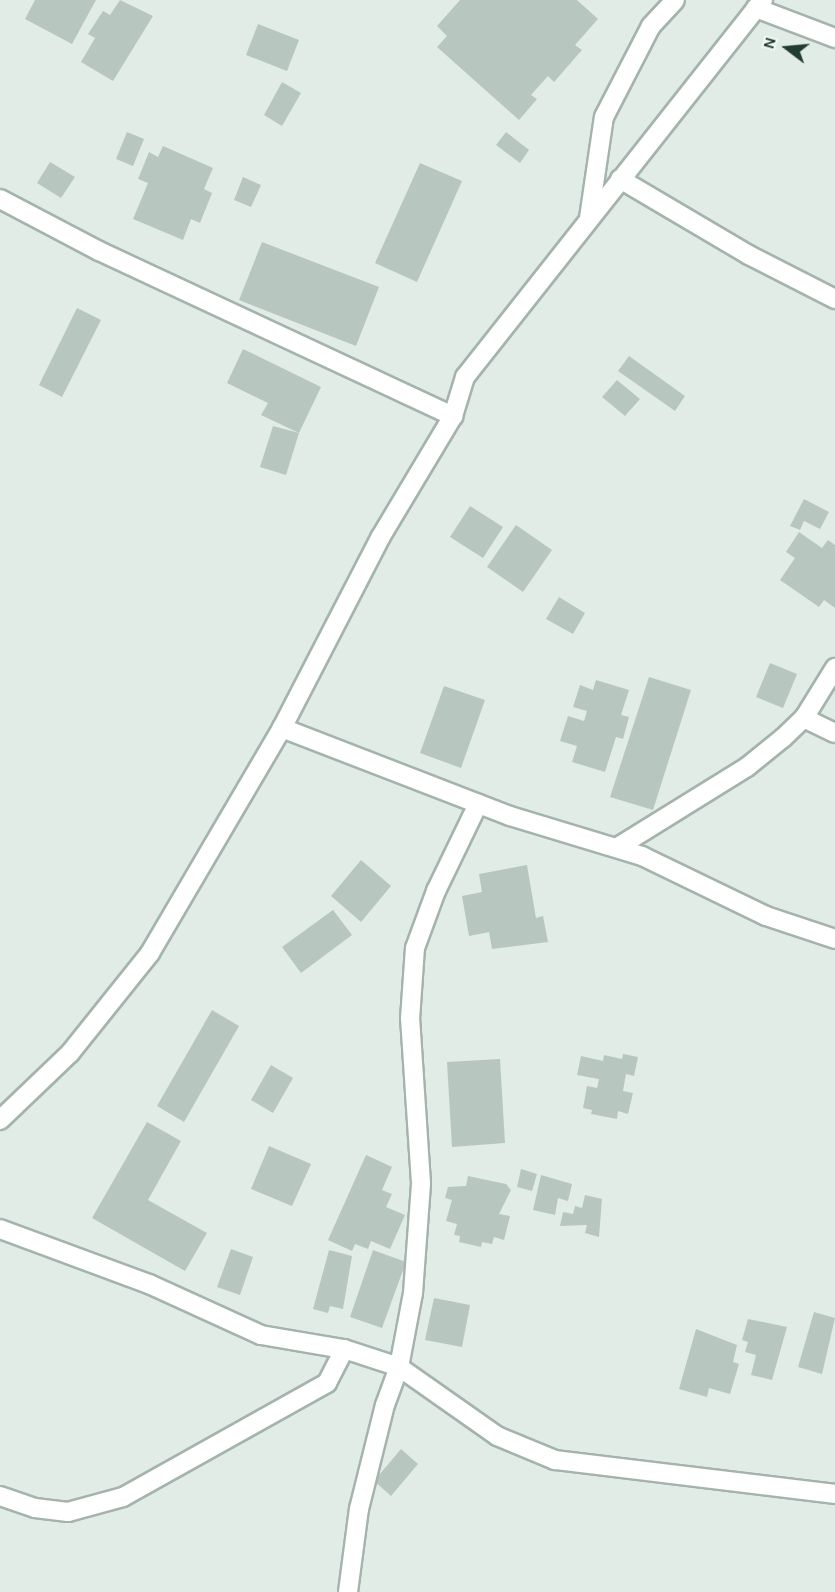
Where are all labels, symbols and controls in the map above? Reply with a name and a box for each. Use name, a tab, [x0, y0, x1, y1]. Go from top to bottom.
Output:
north arrow	[757, 18, 817, 78]
text: N	[758, 35, 780, 51]

